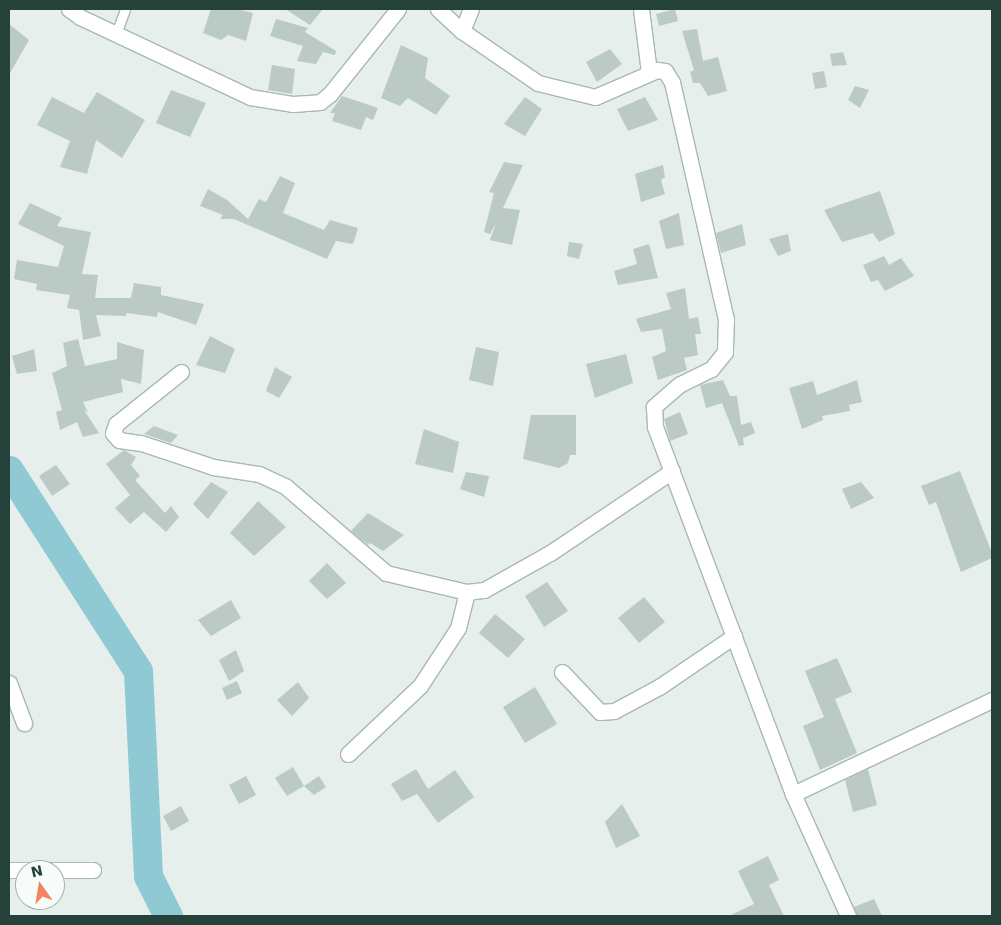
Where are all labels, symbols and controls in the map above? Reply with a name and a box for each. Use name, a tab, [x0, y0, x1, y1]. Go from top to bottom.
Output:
north arrow	[15, 860, 65, 910]
text: N	[29, 862, 44, 880]

